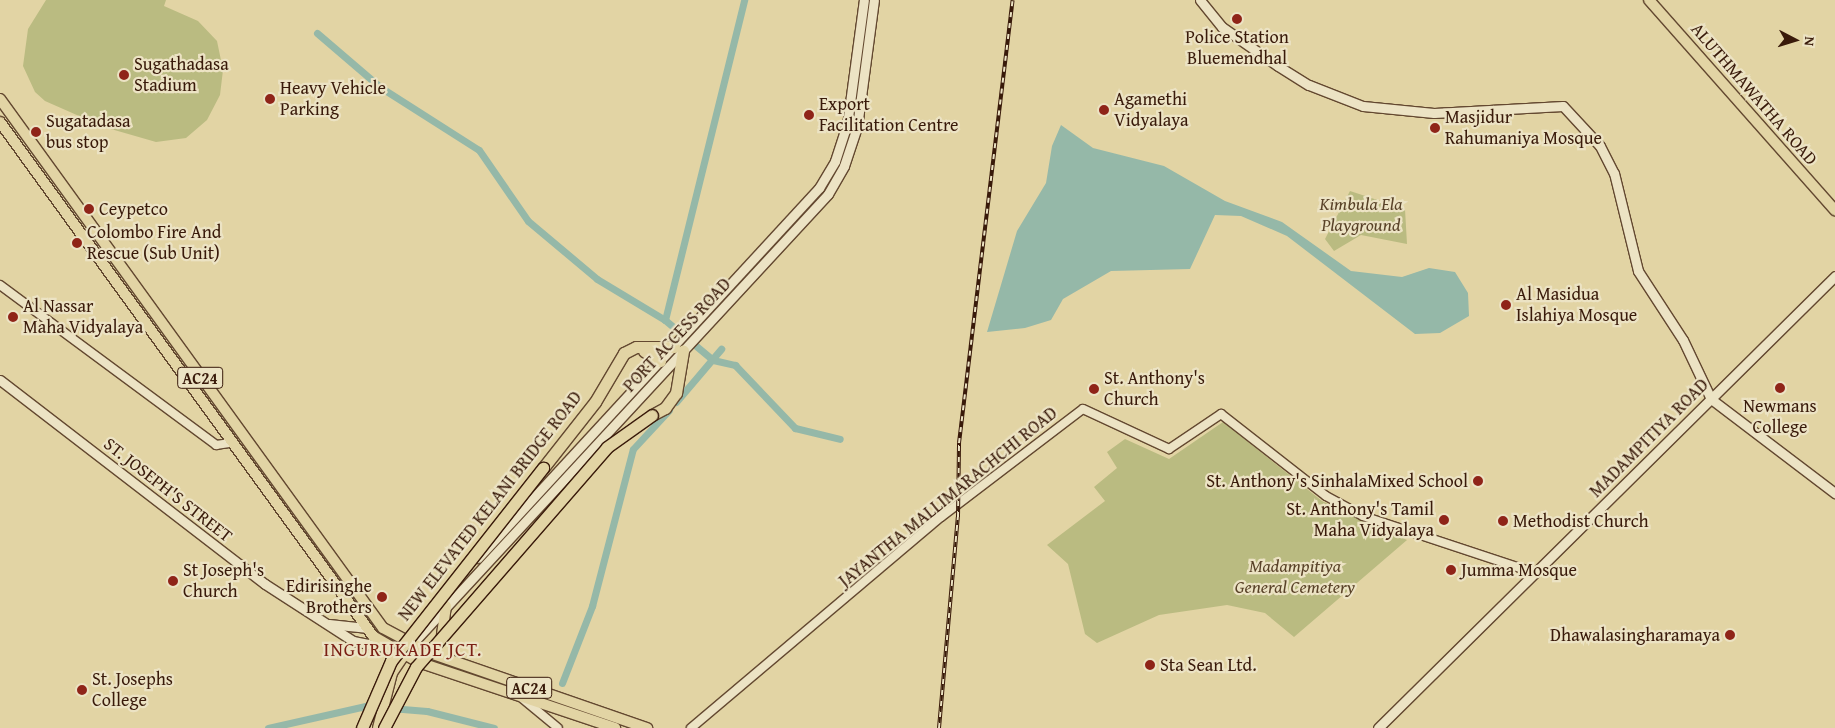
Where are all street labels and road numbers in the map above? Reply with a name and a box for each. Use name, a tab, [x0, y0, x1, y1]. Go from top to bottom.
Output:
street label: ALUTHMAWATHA ROAD	[1686, 18, 1822, 170]
street label: PORT ACCESS ROAD	[619, 273, 735, 397]
road number: AC24	[176, 364, 224, 392]
street label: MADAMPITIYA ROAD	[1585, 374, 1713, 502]
street label: NEW ELEVATED KELANI BRIDGE ROAD	[394, 387, 586, 625]
street label: JAYANTHA MALLIMARACHCHI ROAD	[834, 402, 1062, 592]
street label: ST. JOSEPH'S STREET	[99, 433, 237, 547]
road number: AC24	[505, 674, 553, 701]

